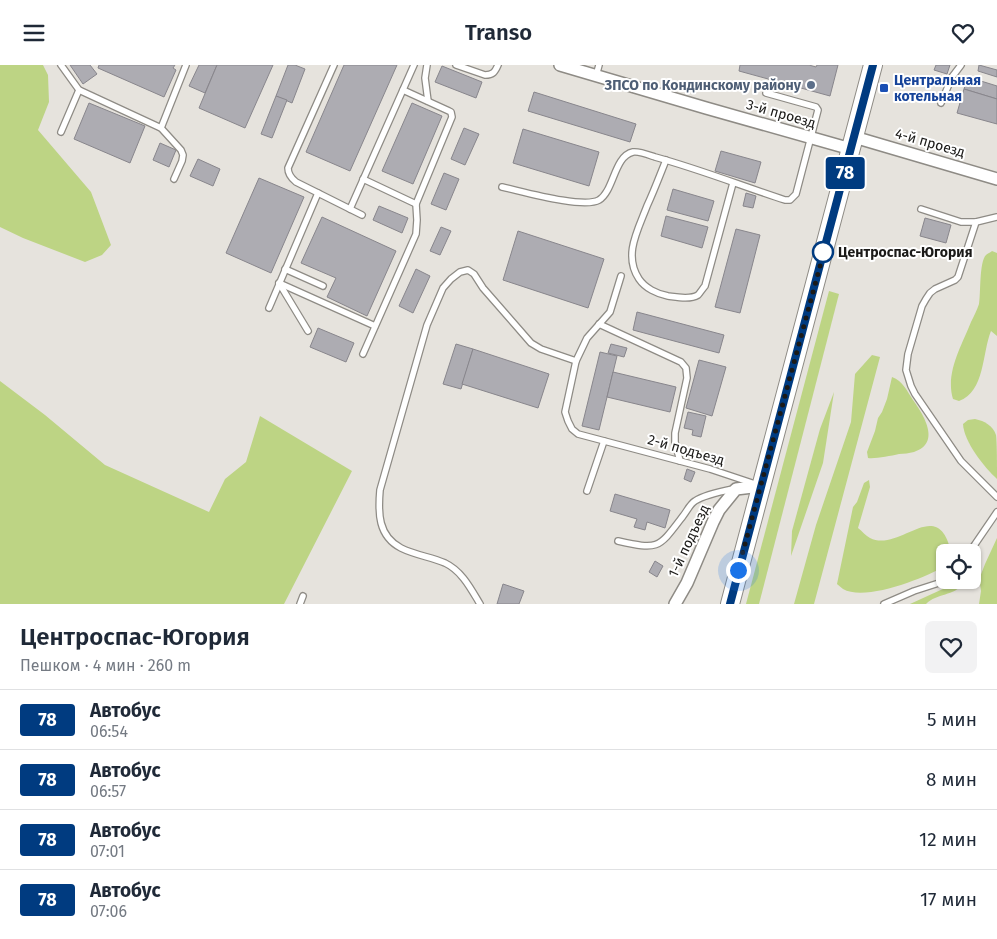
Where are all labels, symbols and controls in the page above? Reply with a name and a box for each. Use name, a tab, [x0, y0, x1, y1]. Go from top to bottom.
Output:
icon: menu	[20, 19, 48, 47]
text: Transo	[465, 19, 532, 46]
icon: heart	[949, 19, 977, 47]
place label: Центральная котельная	[894, 72, 981, 105]
place label: ЗПСО по Кондинскому району	[604, 77, 802, 94]
marker: ЗПСО по Кондинскому району	[805, 79, 817, 91]
marker: Центральная котельная	[878, 82, 890, 94]
street label: 3-й проезд	[744, 96, 818, 132]
street label: 4-й проезд	[893, 125, 967, 161]
line badge: 78	[822, 157, 868, 189]
text: 78	[836, 162, 854, 184]
marker: Центроспас-Югория	[812, 241, 834, 263]
place label: Центроспас-Югория	[838, 244, 972, 261]
street label: 2-й подъезд	[646, 431, 727, 469]
street label: 1-й подъезд	[665, 502, 713, 580]
map controls	[936, 544, 981, 589]
button: locate	[936, 544, 981, 589]
your location	[726, 558, 751, 583]
button: heart	[925, 621, 977, 673]
text: Центроспас-Югория	[20, 623, 250, 651]
text: Пешком · 4 мин · 260 m	[20, 656, 191, 675]
text: Автобус	[90, 699, 161, 722]
text: 5 мин	[927, 708, 977, 731]
text: 78	[38, 709, 57, 731]
text: 06:54	[90, 722, 128, 741]
text: Автобус	[90, 759, 161, 782]
text: 8 мин	[926, 768, 977, 791]
text: 78	[38, 769, 57, 791]
text: 06:57	[90, 782, 126, 801]
text: Автобус	[90, 819, 161, 842]
text: 12 мин	[919, 828, 977, 851]
text: 78	[38, 829, 57, 851]
text: 07:01	[90, 842, 125, 861]
text: Автобус	[90, 879, 161, 902]
text: 17 мин	[920, 888, 977, 911]
text: 78	[38, 889, 57, 911]
text: 07:06	[90, 902, 127, 921]

